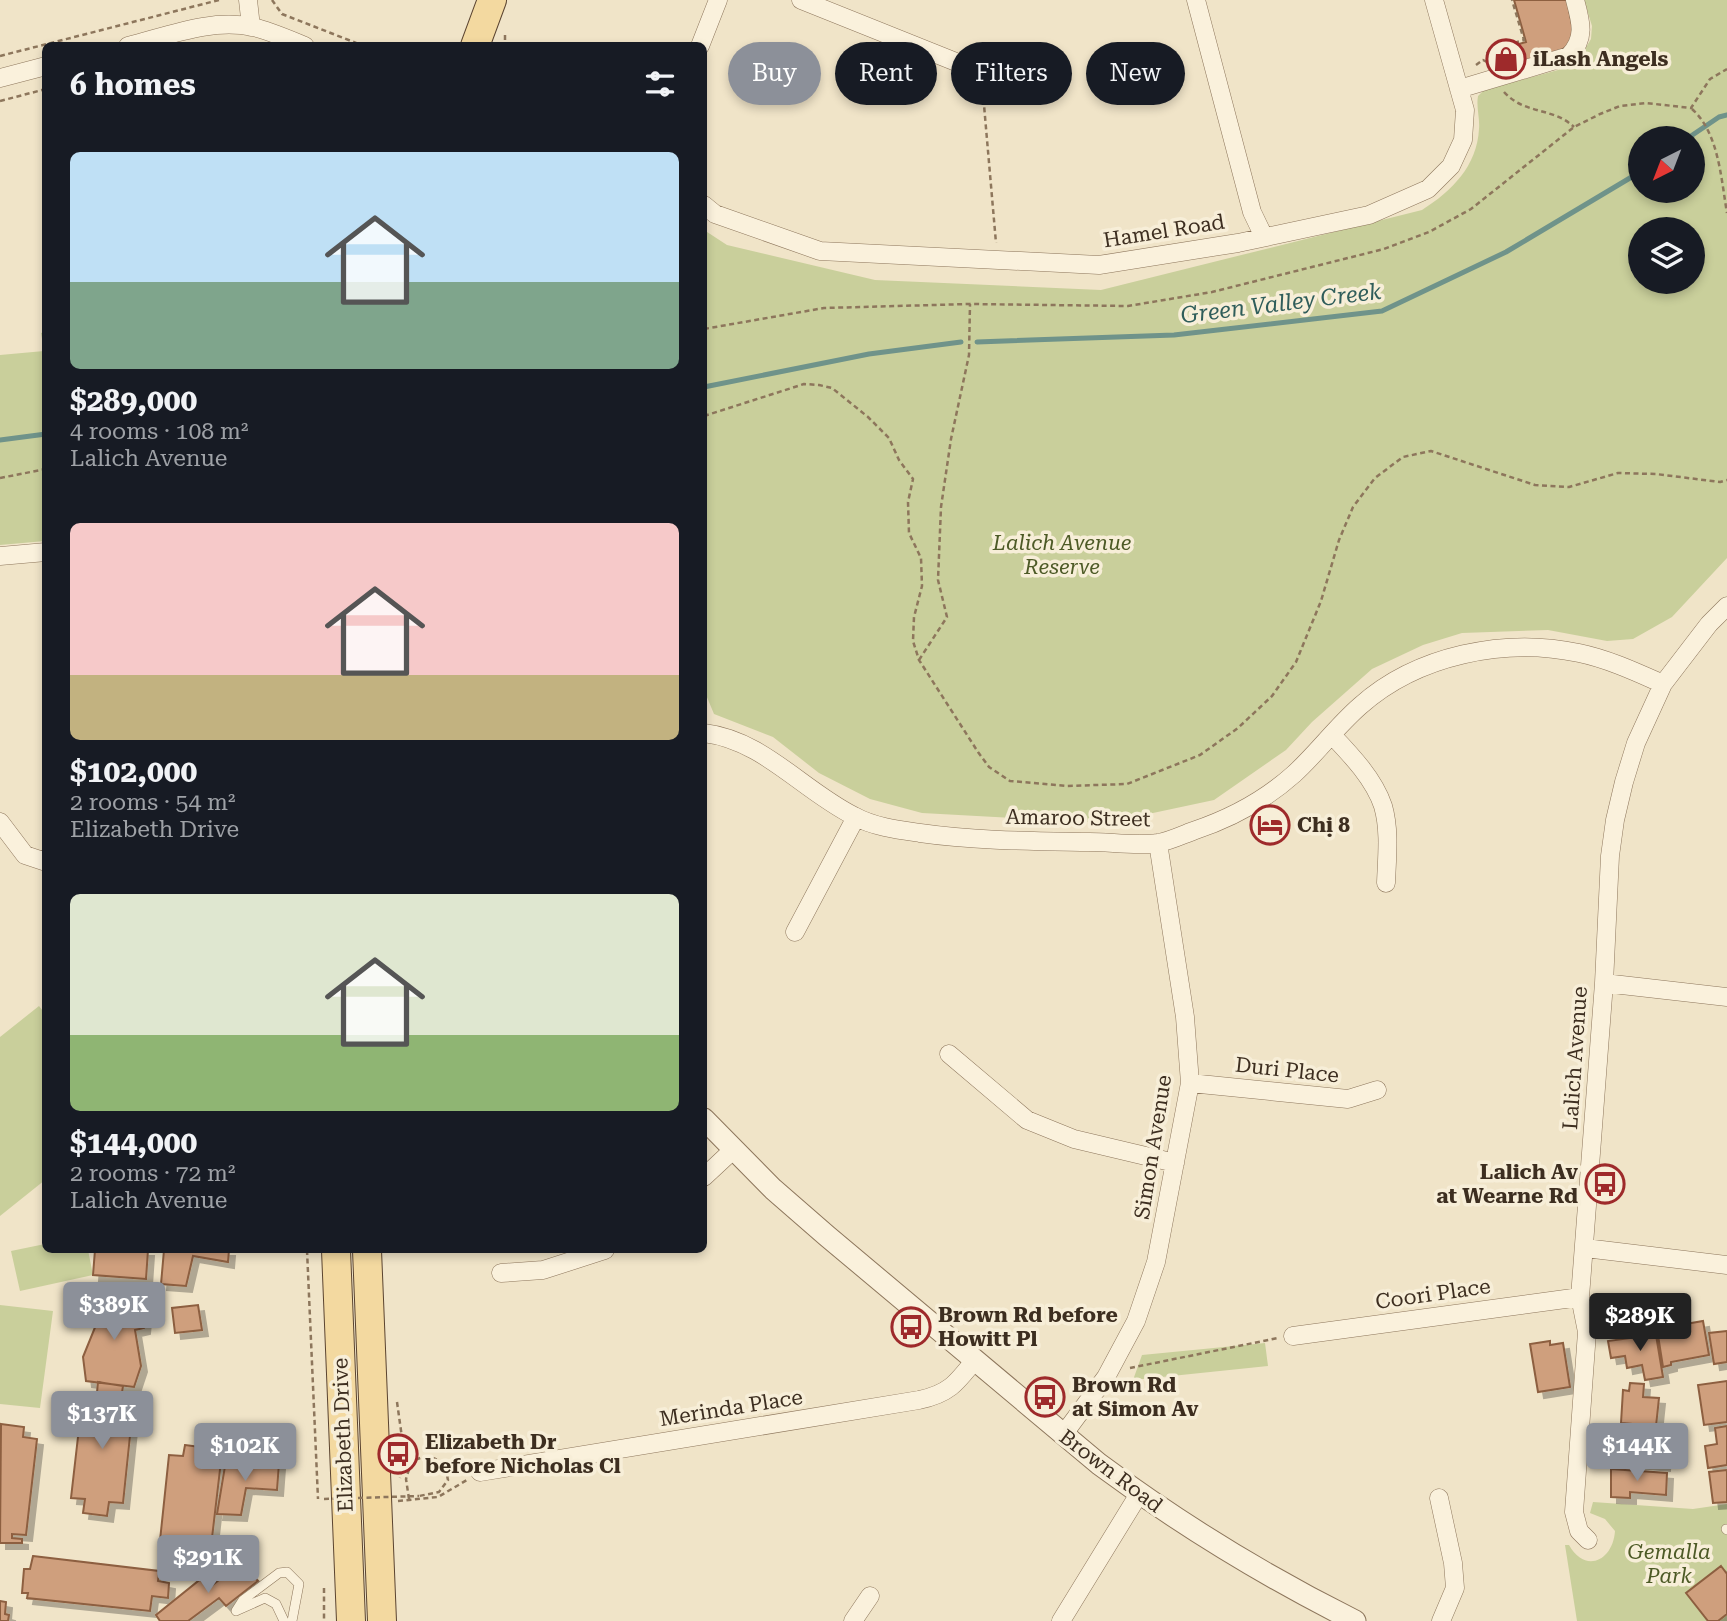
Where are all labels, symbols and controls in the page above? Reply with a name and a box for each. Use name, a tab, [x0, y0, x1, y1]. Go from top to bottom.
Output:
shop icon: iLash Angels	[1485, 38, 1527, 80]
chip: Buy	[728, 42, 821, 105]
chip: Rent	[835, 42, 937, 105]
chip: Filters	[951, 42, 1072, 105]
chip: New	[1086, 42, 1185, 105]
place label: iLash Angels	[1533, 47, 1668, 71]
icon: filters	[641, 65, 679, 103]
text: 6 homes	[70, 67, 196, 102]
north arrow	[1628, 126, 1704, 203]
map controls	[1628, 126, 1705, 294]
icon: home	[312, 197, 438, 323]
street label: Hamel Road	[1102, 209, 1227, 252]
button: layers	[1628, 217, 1705, 294]
water label: Green Valley Creek	[1179, 278, 1383, 329]
text: $289,000	[70, 383, 197, 418]
text: 4 rooms · 108 m²	[70, 418, 248, 445]
text: Lalich Avenue	[70, 445, 227, 472]
park label: Lalich Avenue Reserve	[992, 531, 1131, 579]
icon: home	[312, 568, 438, 694]
text: $102,000	[70, 754, 197, 789]
text: 2 rooms · 54 m²	[70, 789, 236, 816]
hotel icon: Chị 8	[1249, 804, 1291, 846]
street label: Amaroo Street	[1005, 805, 1151, 831]
place label: Chị 8	[1297, 813, 1350, 837]
text: Elizabeth Drive	[70, 816, 239, 843]
icon: home	[312, 939, 438, 1065]
street label: Lalich Avenue	[1558, 985, 1592, 1131]
street label: Duri Place	[1234, 1053, 1340, 1087]
street label: Simon Avenue	[1130, 1073, 1176, 1221]
text: $144,000	[70, 1125, 197, 1160]
text: 2 rooms · 72 m²	[70, 1160, 236, 1187]
place label: Lalich Av at Wearne Rd	[1436, 1160, 1578, 1208]
bus stop icon: Lalich Av at Wearne Rd	[1584, 1163, 1626, 1205]
text: Lalich Avenue	[70, 1187, 227, 1214]
street label: Coori Place	[1374, 1274, 1492, 1314]
pin: $389K	[65, 1282, 163, 1342]
text: $389K	[79, 1291, 149, 1318]
pin: $289K	[1591, 1294, 1689, 1353]
text: $289K	[1605, 1302, 1675, 1329]
place label: Brown Rd before Howitt Pl	[938, 1303, 1118, 1351]
bus stop icon: Brown Rd before Howitt Pl	[890, 1306, 932, 1348]
street label: Elizabeth Drive	[328, 1357, 358, 1513]
place label: Brown Rd at Simon Av	[1072, 1373, 1199, 1421]
bus stop icon: Brown Rd at Simon Av	[1024, 1376, 1066, 1418]
street label: Merinda Place	[658, 1385, 804, 1431]
pin: $137K	[53, 1392, 151, 1451]
text: $137K	[67, 1400, 137, 1427]
pin: $102K	[196, 1424, 294, 1483]
street label: Brown Road	[1055, 1424, 1168, 1518]
pin: $144K	[1588, 1424, 1686, 1483]
place label: Elizabeth Dr before Nicholas Cl	[425, 1430, 621, 1478]
text: $102K	[210, 1432, 280, 1459]
text: $144K	[1602, 1432, 1672, 1459]
bus stop icon: Elizabeth Dr before Nicholas Cl	[377, 1433, 419, 1475]
pin: $291K	[159, 1536, 257, 1595]
park label: Gemalla Park	[1627, 1540, 1711, 1588]
text: $291K	[173, 1544, 243, 1571]

